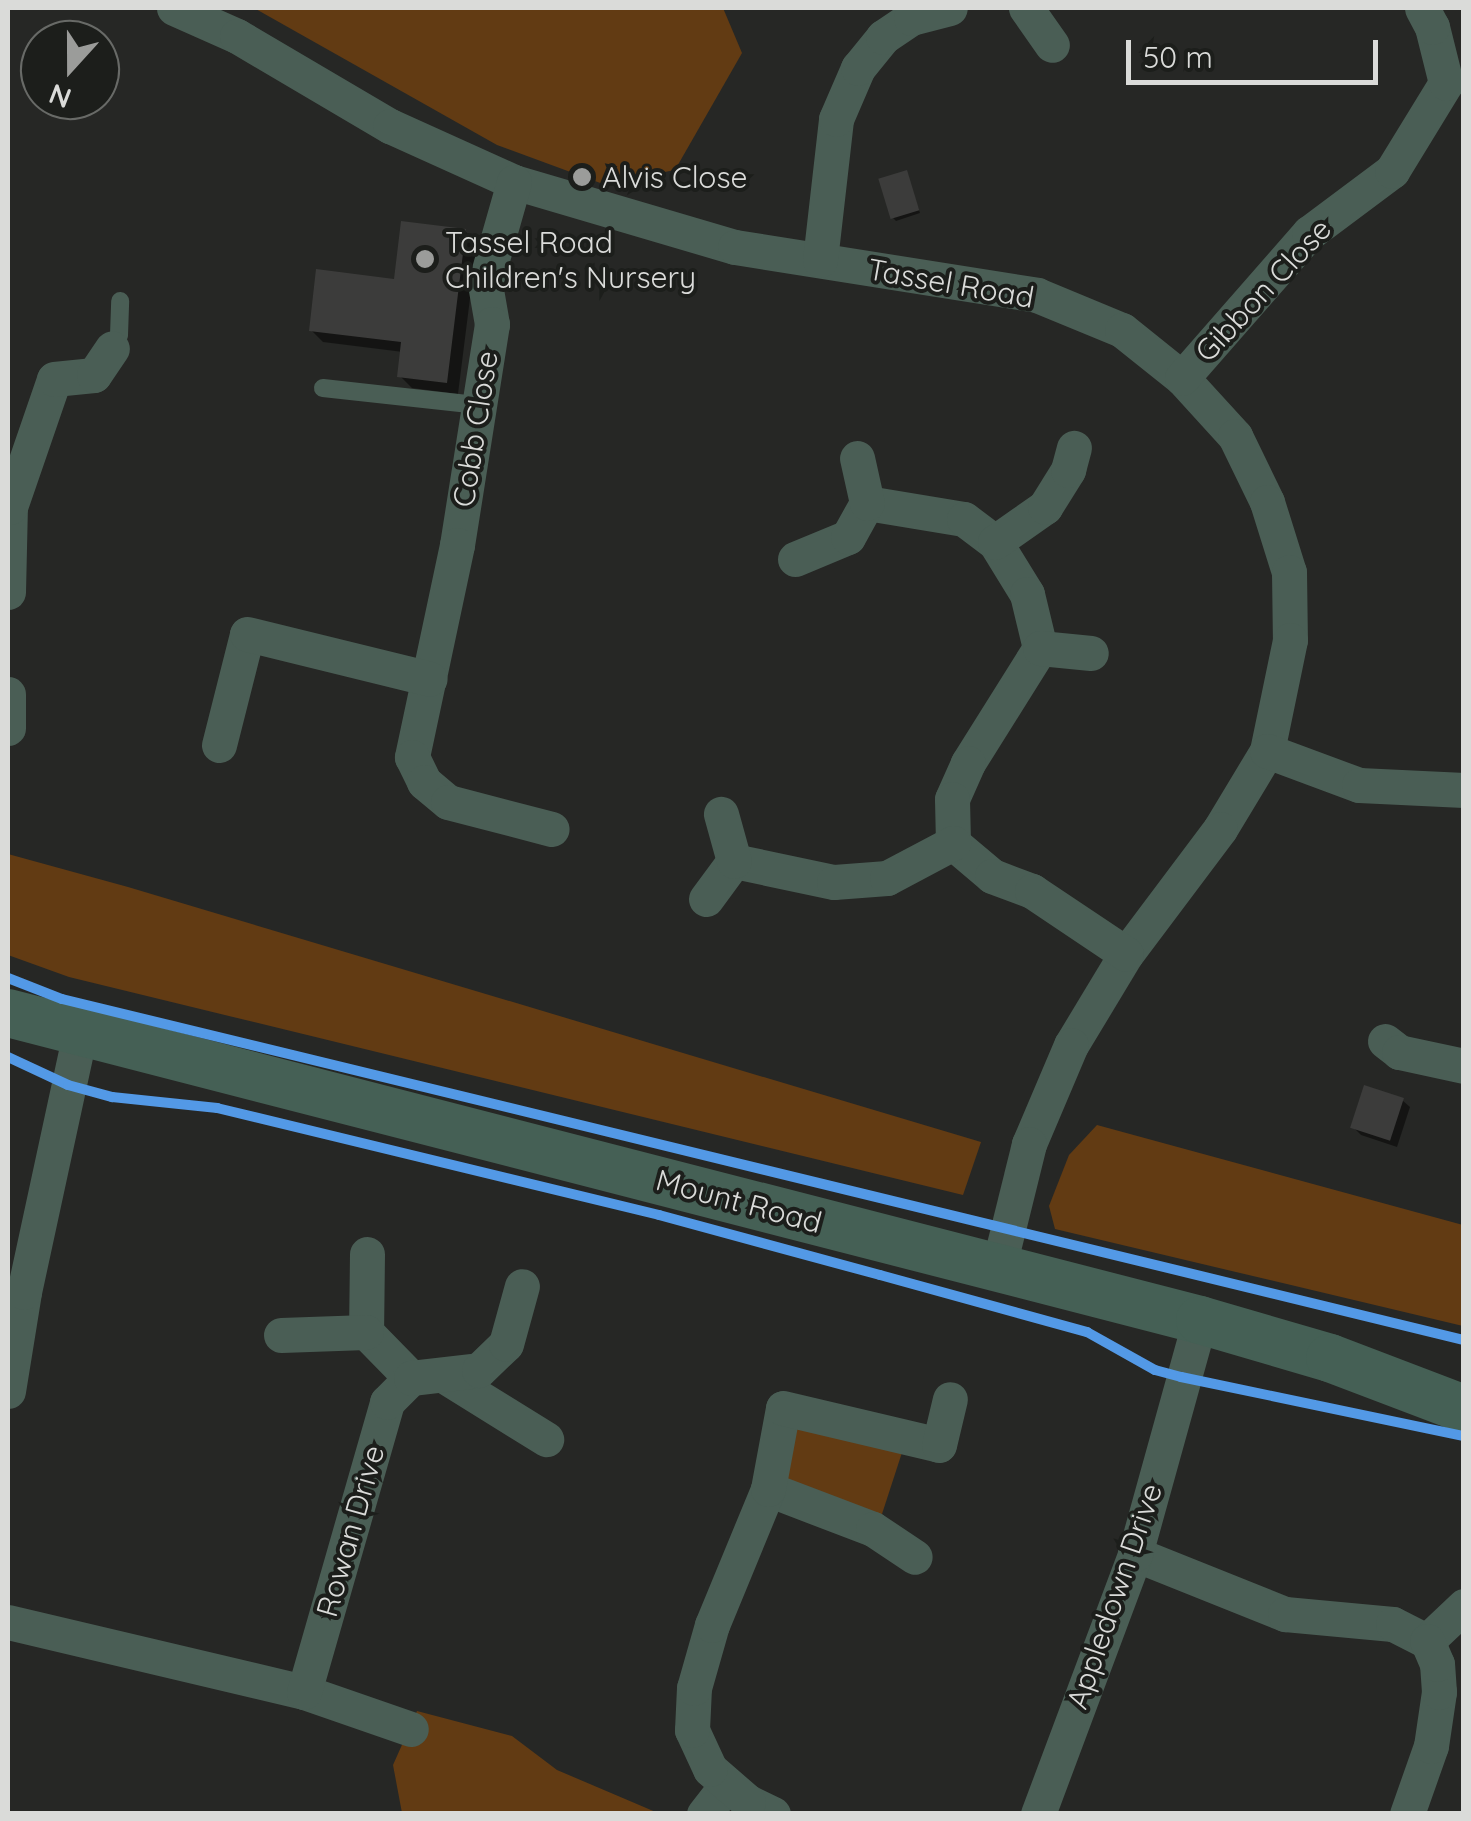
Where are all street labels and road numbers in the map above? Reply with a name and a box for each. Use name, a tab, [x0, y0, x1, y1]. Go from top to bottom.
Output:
street label: Gibbon Close	[1188, 211, 1338, 369]
street label: Tassel Road	[865, 251, 1037, 315]
street label: Cobb Close	[445, 348, 505, 510]
street label: Mount Road	[652, 1162, 826, 1240]
street label: Rowan Drive	[308, 1441, 392, 1621]
street label: Appledown Drive	[1059, 1479, 1169, 1713]

